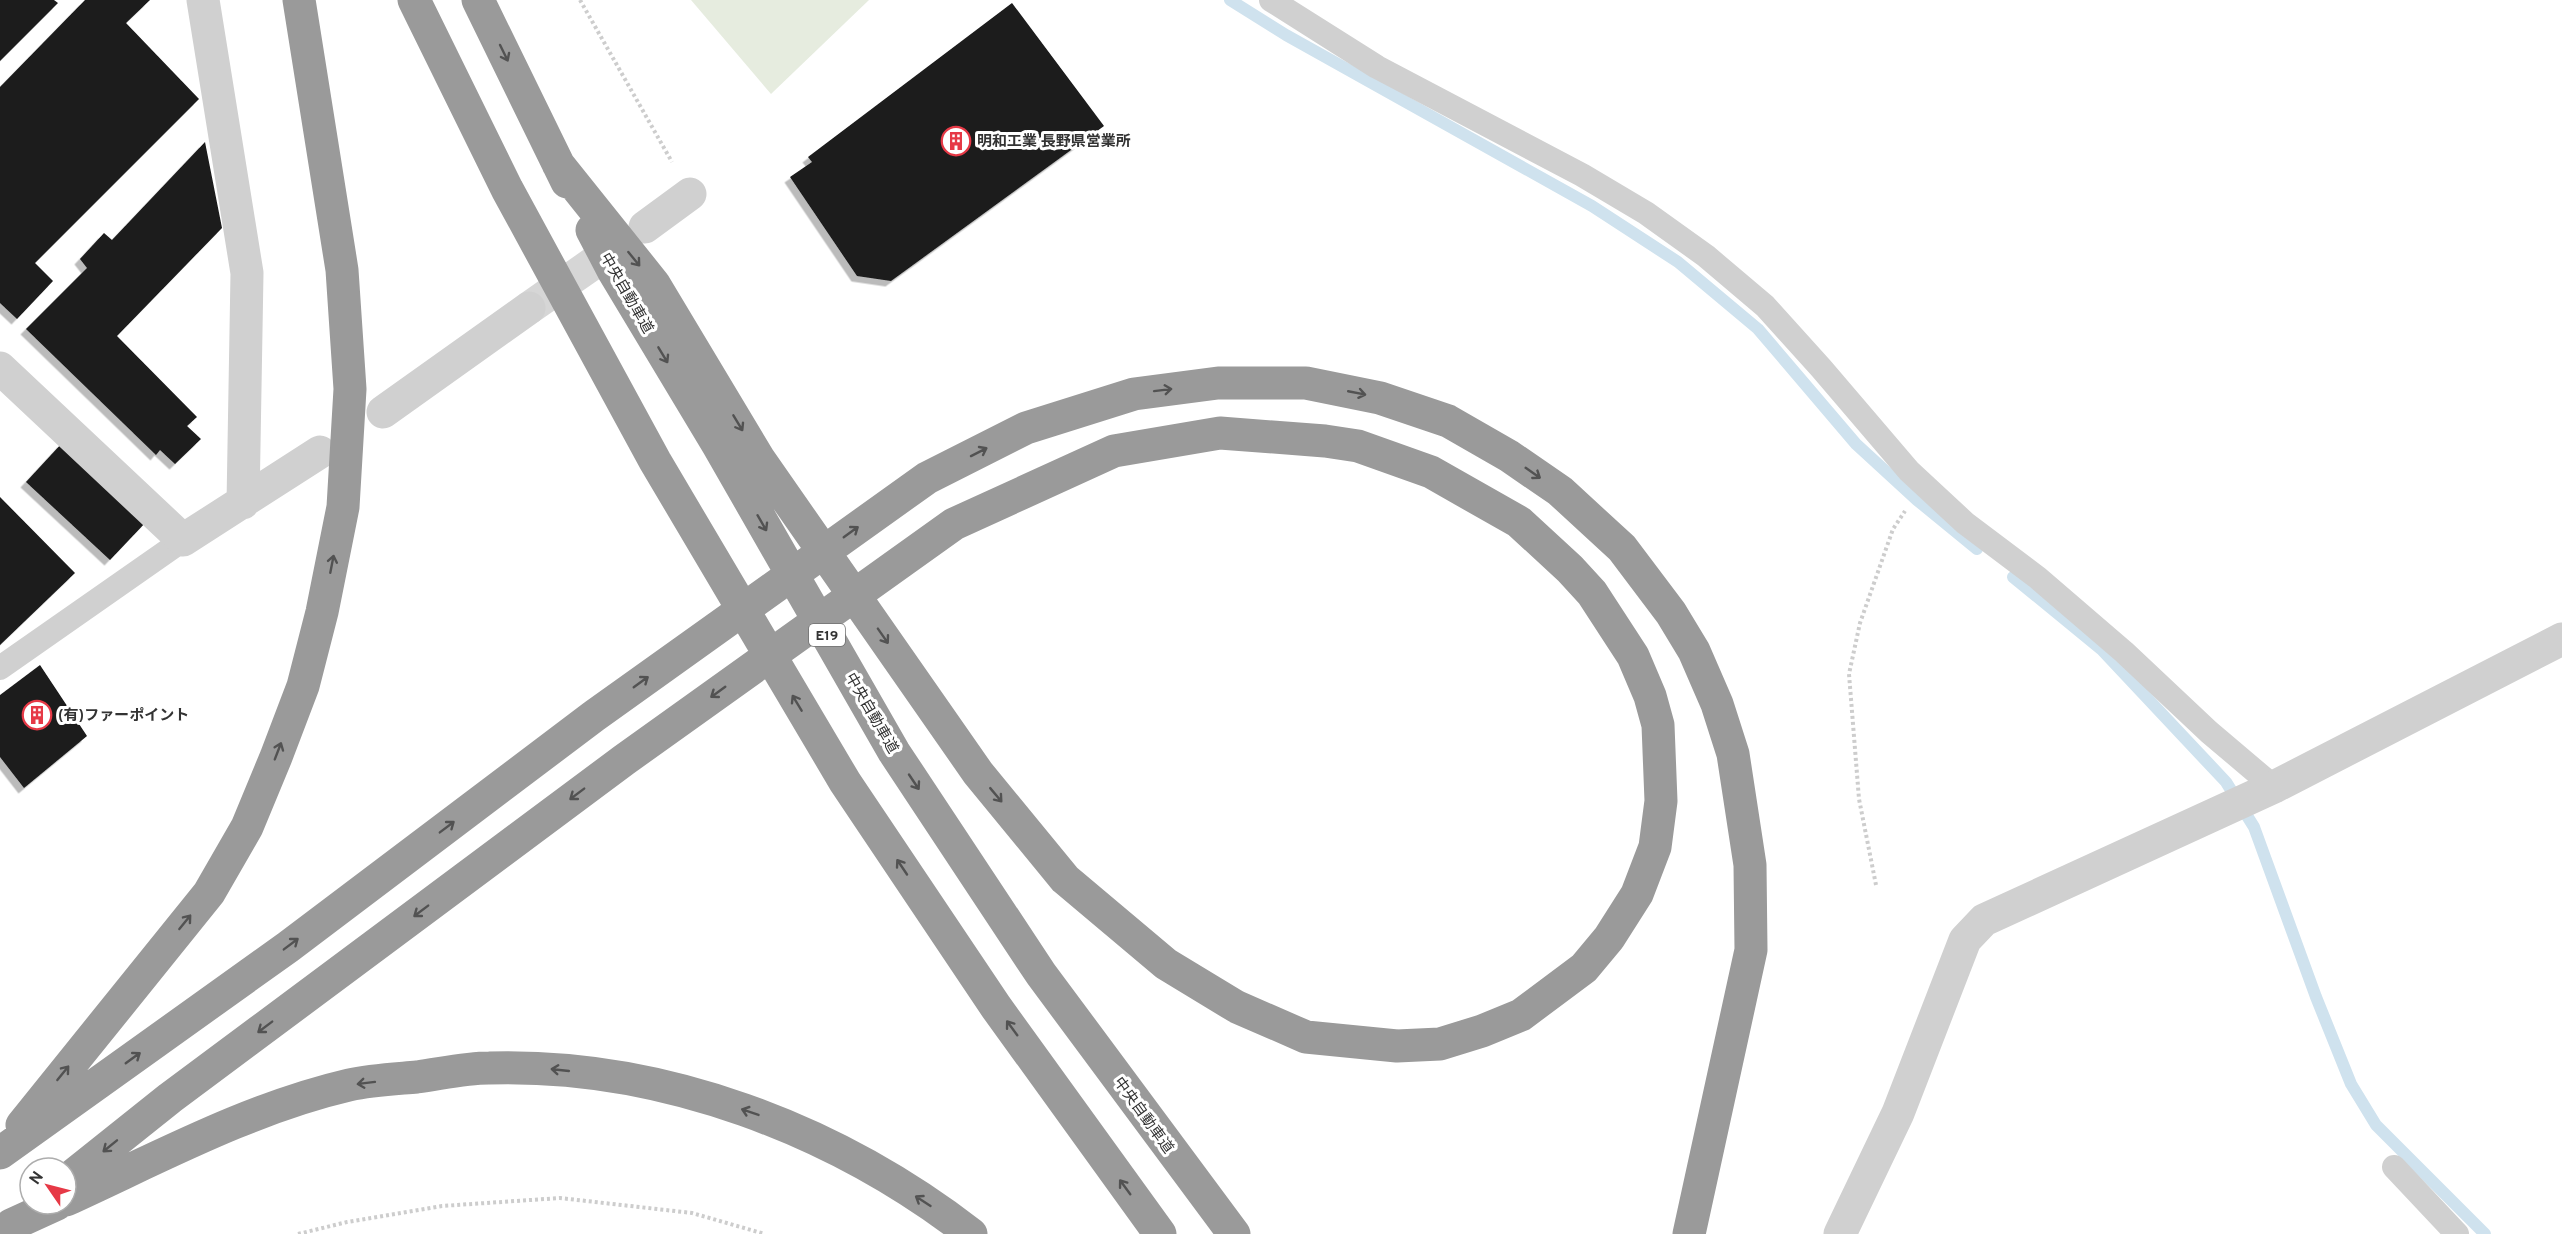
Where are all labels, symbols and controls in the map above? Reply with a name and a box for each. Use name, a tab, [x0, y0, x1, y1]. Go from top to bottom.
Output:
one-way arrow	[498, 43, 510, 61]
building icon: 明和工業 長野県営業所	[940, 125, 972, 157]
place label: 明和工業 長野県営業所	[977, 133, 1131, 152]
street label: 中央自動車道	[595, 250, 656, 337]
one-way arrow	[627, 250, 640, 266]
one-way arrow	[658, 346, 670, 363]
one-way arrow	[1153, 384, 1173, 395]
one-way arrow	[1347, 388, 1366, 399]
one-way arrow	[732, 414, 744, 431]
one-way arrow	[970, 445, 988, 457]
one-way arrow	[1524, 467, 1541, 479]
one-way arrow	[756, 514, 768, 531]
one-way arrow	[843, 526, 859, 538]
one-way arrow	[326, 555, 338, 574]
road number: E19	[809, 624, 845, 646]
one-way arrow	[877, 628, 889, 644]
street label: 中央自動車道	[840, 670, 901, 757]
one-way arrow	[633, 676, 649, 688]
one-way arrow	[711, 686, 727, 698]
one-way arrow	[791, 695, 803, 712]
building icon: (有)ファーポイント	[21, 699, 53, 731]
place label: (有)ファーポイント	[58, 707, 189, 726]
one-way arrow	[273, 743, 284, 761]
one-way arrow	[908, 773, 920, 790]
one-way arrow	[989, 787, 1003, 802]
one-way arrow	[570, 788, 586, 801]
one-way arrow	[438, 820, 454, 833]
one-way arrow	[896, 859, 908, 876]
one-way arrow	[413, 905, 429, 917]
one-way arrow	[179, 914, 192, 930]
one-way arrow	[283, 938, 299, 951]
one-way arrow	[257, 1021, 273, 1034]
one-way arrow	[1006, 1021, 1018, 1037]
one-way arrow	[124, 1052, 140, 1064]
one-way arrow	[551, 1064, 570, 1075]
one-way arrow	[56, 1066, 69, 1082]
street label: 中央自動車道	[1109, 1074, 1177, 1158]
one-way arrow	[357, 1078, 376, 1089]
one-way arrow	[741, 1106, 760, 1117]
one-way arrow	[102, 1139, 118, 1152]
north arrow	[18, 1156, 78, 1216]
text: N	[26, 1168, 49, 1189]
one-way arrow	[1119, 1179, 1131, 1195]
one-way arrow	[915, 1194, 932, 1206]

